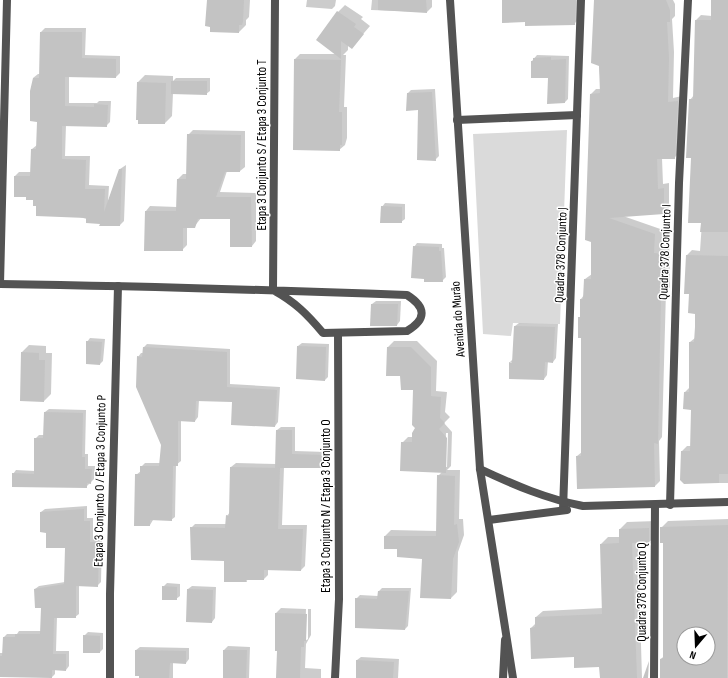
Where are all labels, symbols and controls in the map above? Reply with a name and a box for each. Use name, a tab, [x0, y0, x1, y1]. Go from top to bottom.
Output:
street label: Etapa 3 Conjunto S / Etapa 3 Conjunto T	[254, 59, 270, 231]
street label: Quadra 378 Conjunto I	[655, 204, 675, 300]
street label: Quadra 378 Conjunto J	[551, 207, 571, 303]
street label: Avenida do Murão	[447, 281, 469, 358]
street label: Etapa 3 Conjunto O / Etapa 3 Conjunto P	[90, 394, 110, 567]
street label: Etapa 3 Conjunto N / Etapa 3 Conjunto O	[318, 419, 334, 593]
street label: Quadra 378 Conjunto Q	[634, 542, 650, 642]
north arrow	[676, 626, 716, 666]
text: N	[688, 648, 698, 662]

